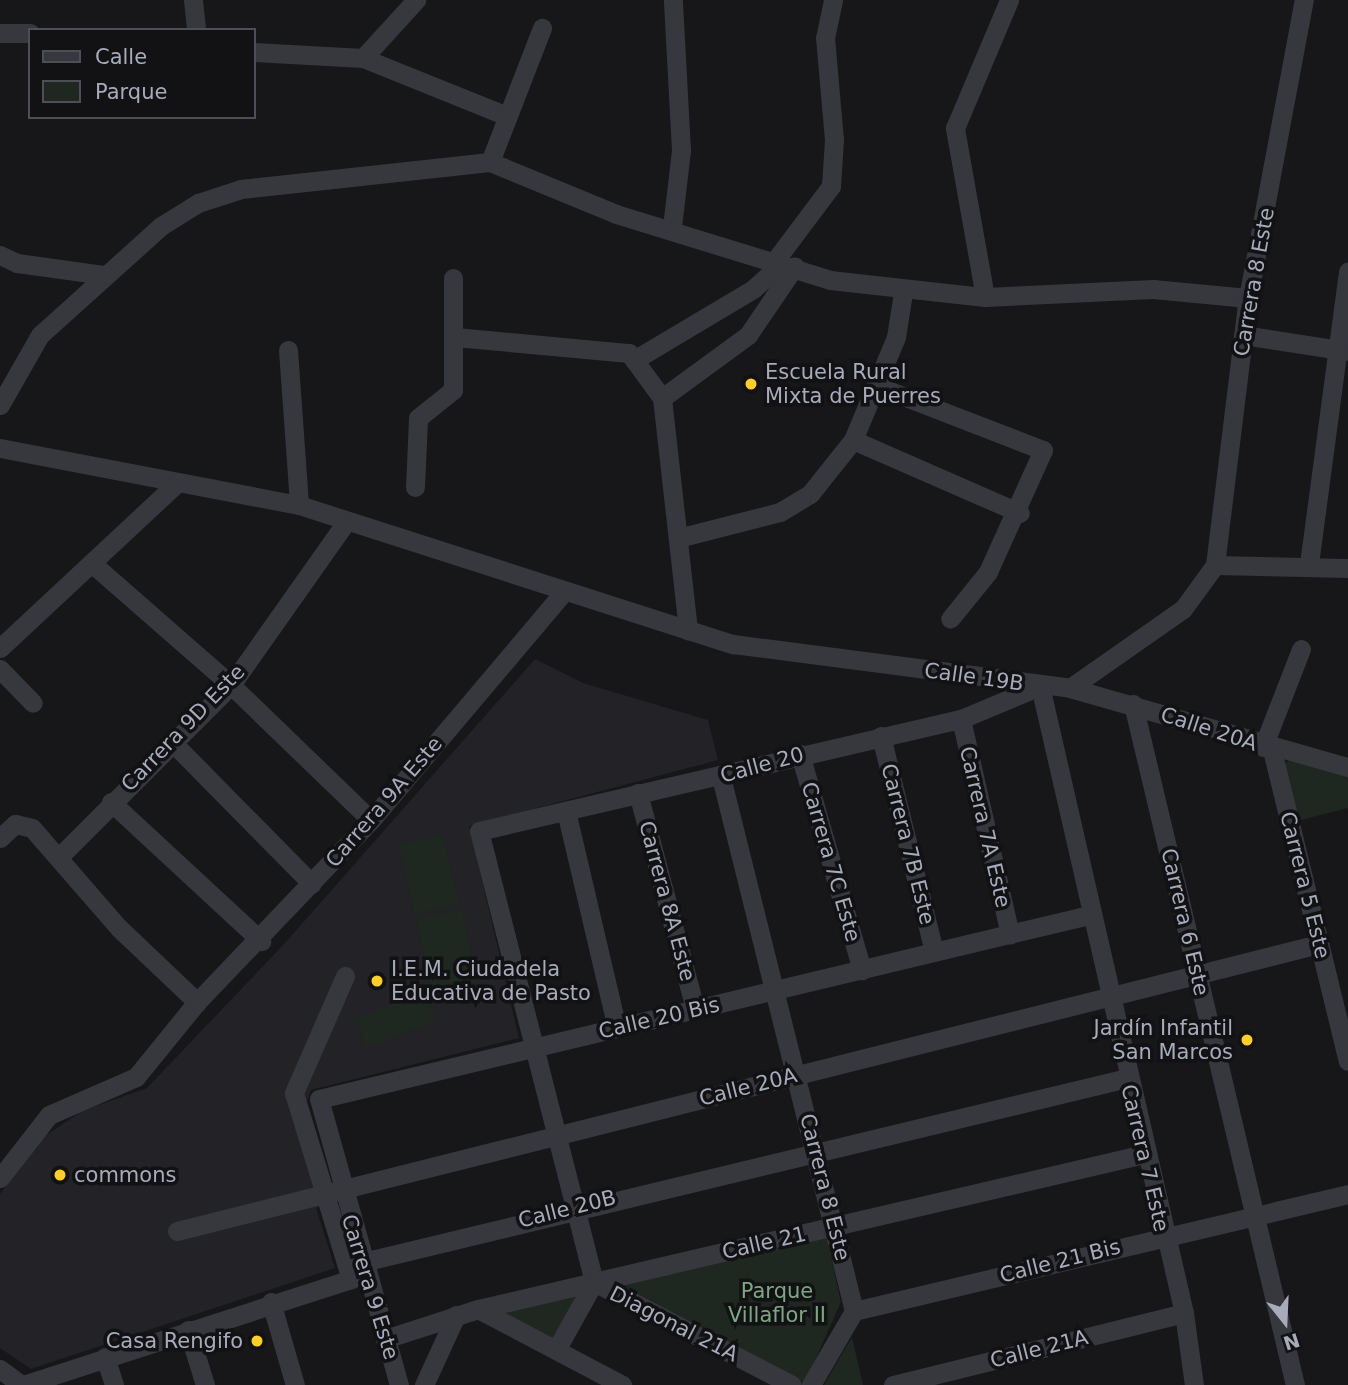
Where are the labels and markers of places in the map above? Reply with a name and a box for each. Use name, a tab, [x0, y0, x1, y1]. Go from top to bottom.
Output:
place label: Escuela Rural Mixta de Puerres	[765, 359, 941, 409]
marker: Escuela Rural Mixta de Puerres	[743, 376, 759, 392]
place label: I.E.M. Ciudadela Educativa de Pasto	[391, 956, 591, 1006]
marker: I.E.M. Ciudadela Educativa de Pasto	[369, 973, 385, 989]
place label: Jardín Infantil San Marcos	[1094, 1015, 1233, 1065]
marker: Jardín Infantil San Marcos	[1239, 1032, 1255, 1048]
place label: commons	[74, 1162, 176, 1188]
marker: commons	[52, 1167, 68, 1183]
place label: Casa Rengifo	[106, 1328, 243, 1354]
marker: Casa Rengifo	[249, 1333, 265, 1349]

